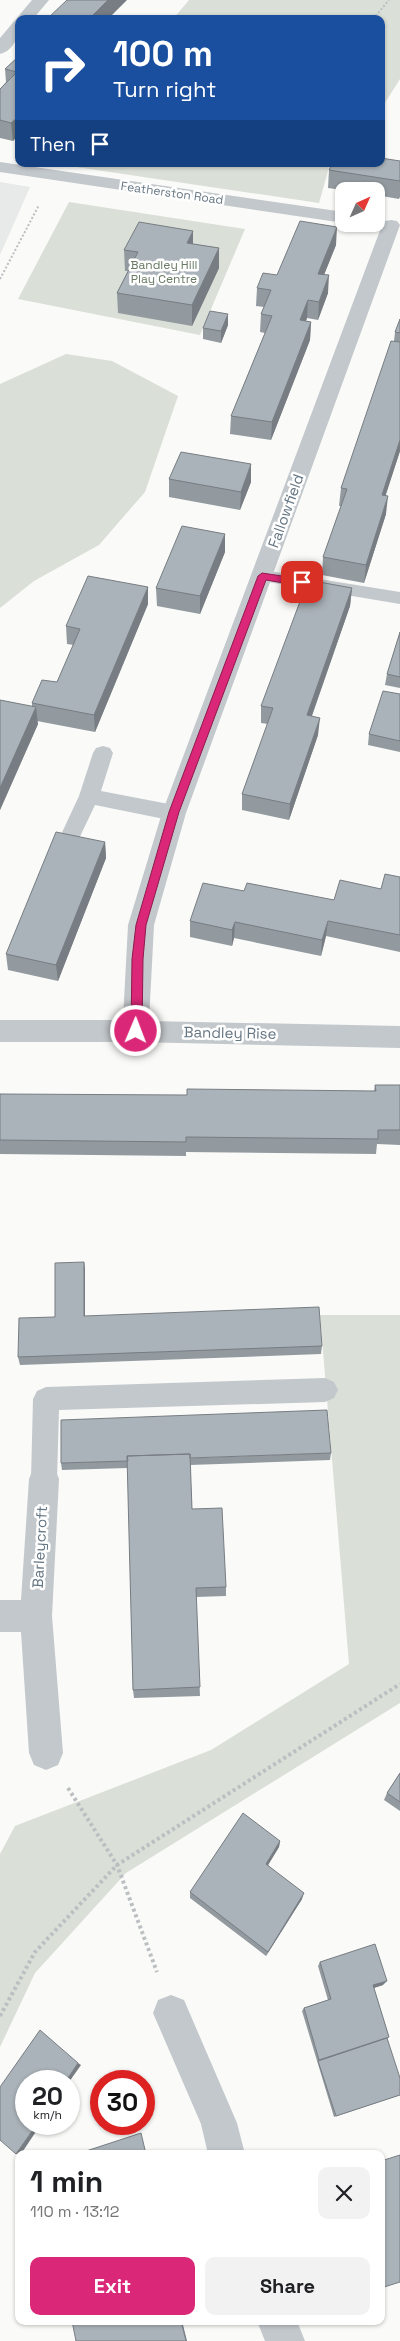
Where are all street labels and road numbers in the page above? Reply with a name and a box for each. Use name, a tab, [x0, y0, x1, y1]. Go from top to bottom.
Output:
street label: Featherston Road	[120, 178, 224, 208]
street label: Fallowfield	[263, 471, 308, 550]
street label: Bandley Rise	[183, 1022, 277, 1043]
street label: Barleycroft	[28, 1505, 51, 1589]

